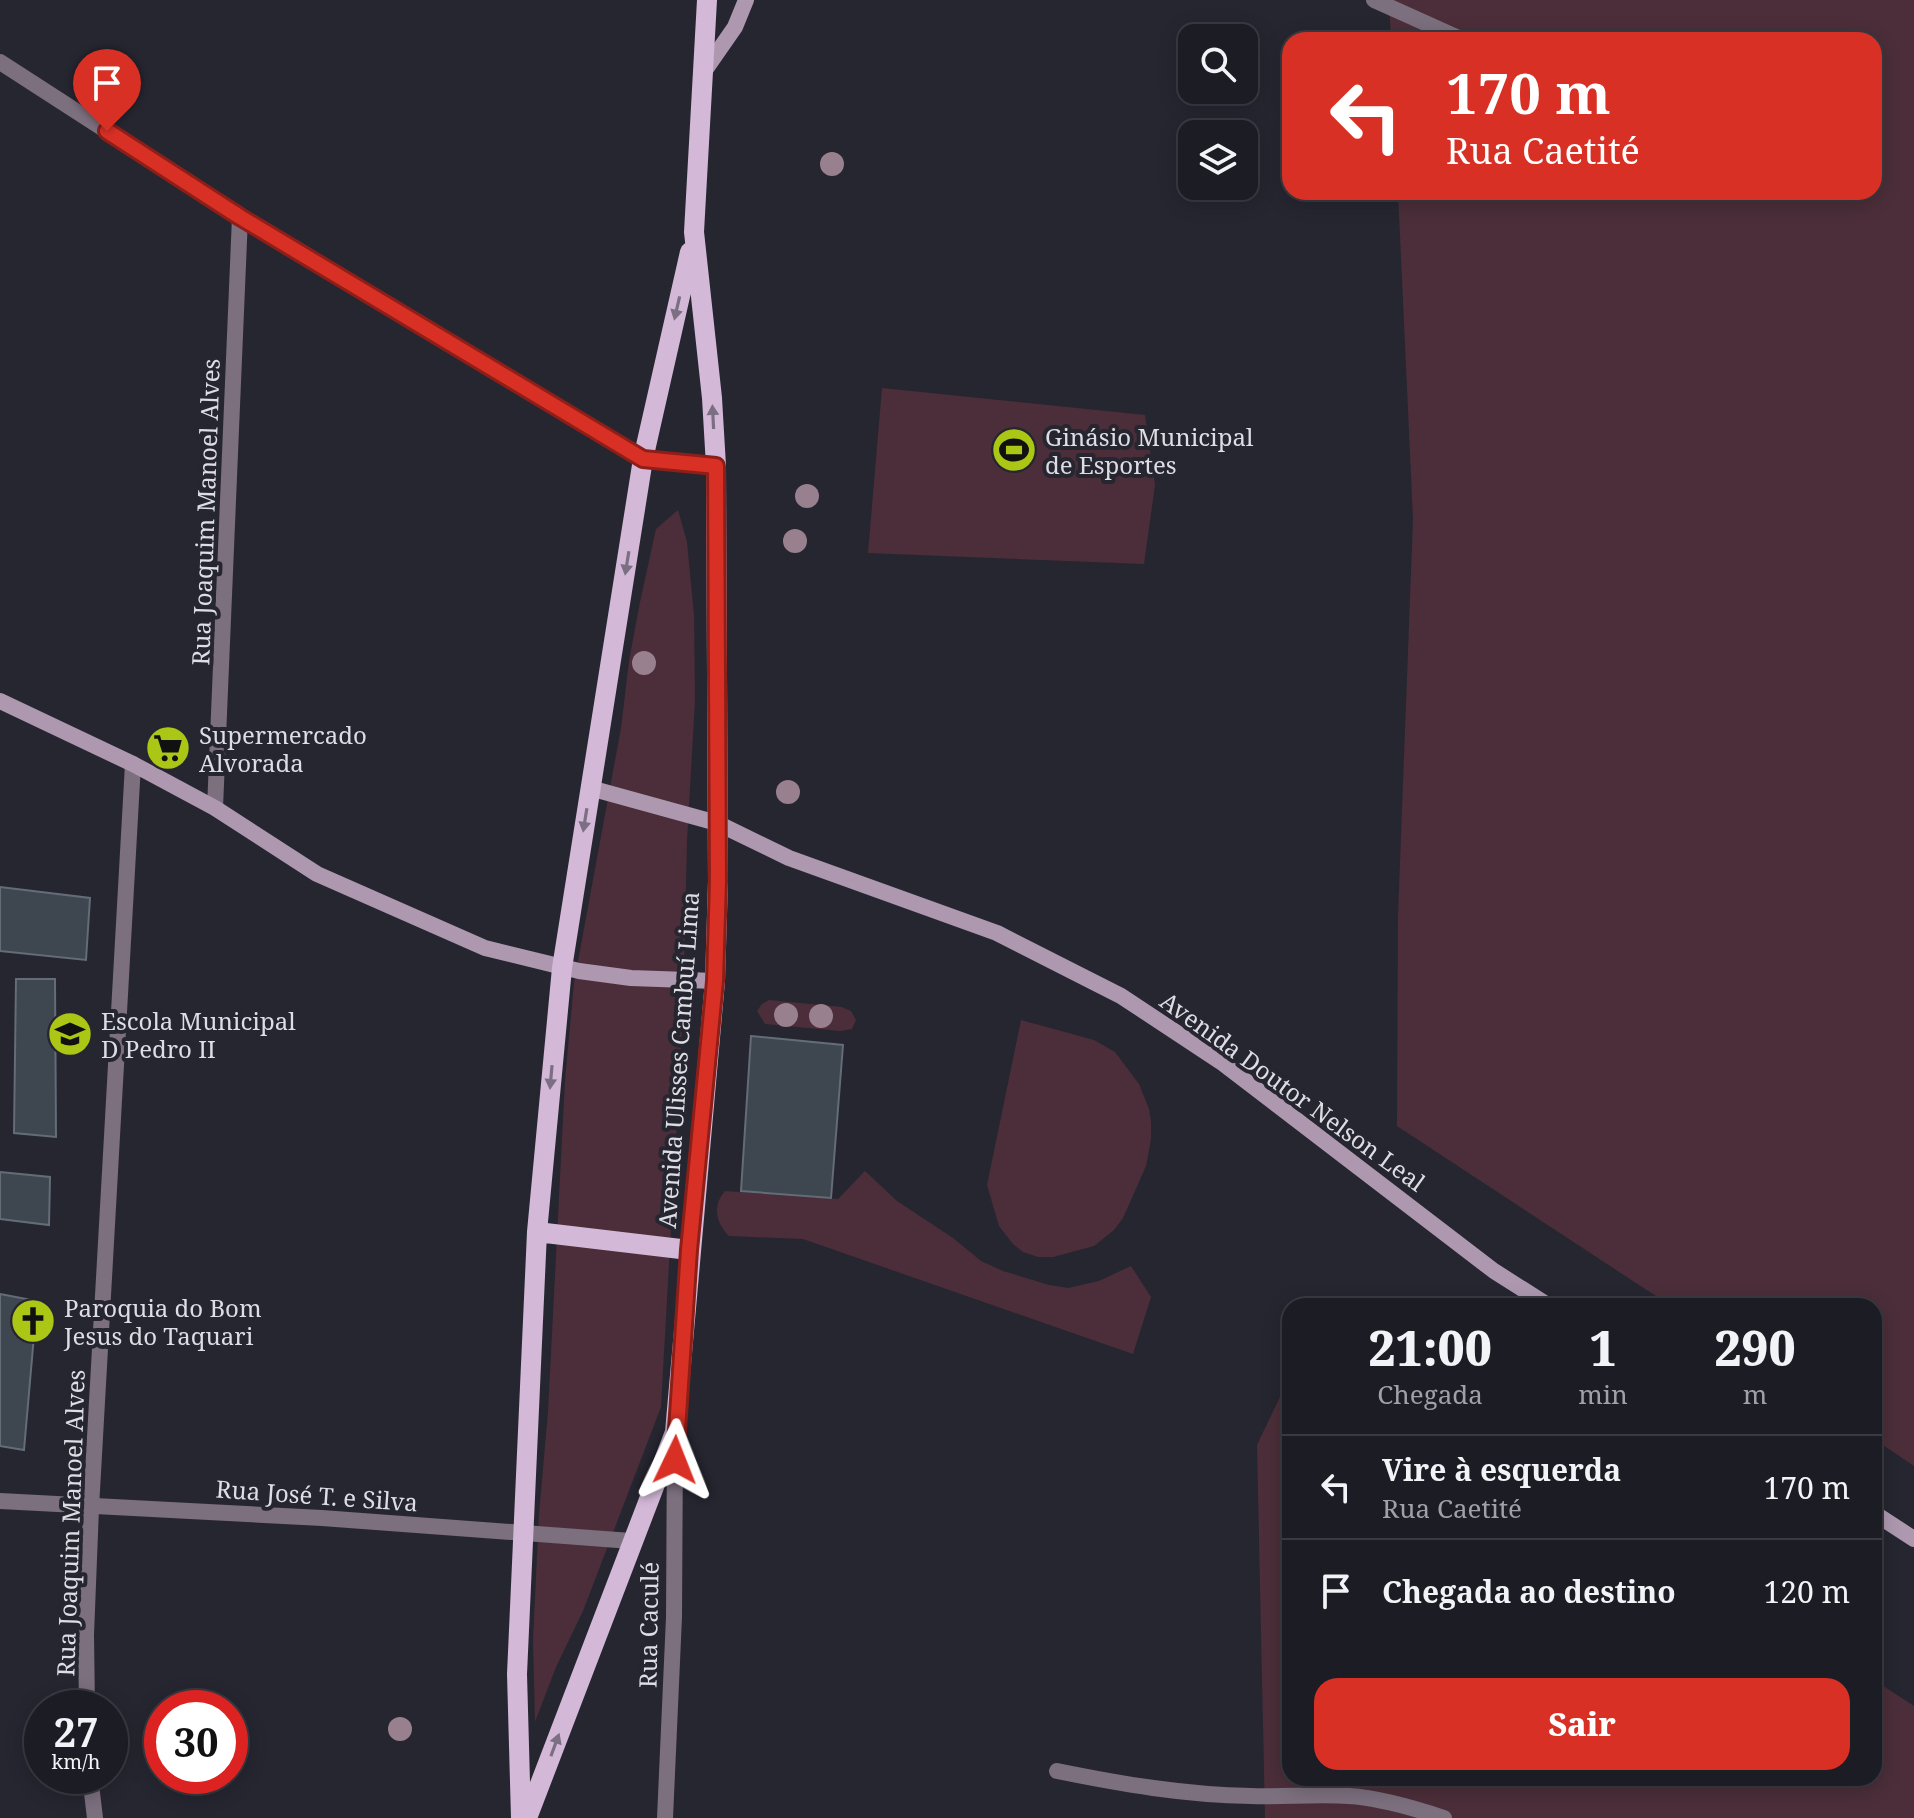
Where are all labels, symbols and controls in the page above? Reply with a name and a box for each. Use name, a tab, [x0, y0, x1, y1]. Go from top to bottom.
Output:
map controls	[1178, 24, 1258, 200]
button: search	[1178, 24, 1258, 104]
pin	[73, 49, 141, 131]
text: 170 m	[1446, 54, 1611, 130]
icon: arrive	[85, 61, 129, 105]
icon: left	[1314, 64, 1418, 168]
button: layers	[1178, 120, 1258, 200]
text: Rua Caetité	[1446, 126, 1640, 175]
one-way arrow	[670, 296, 683, 321]
street label: Rua Joaquim Manoel Alves	[183, 358, 227, 666]
one-way arrow	[706, 404, 719, 429]
place label: Ginásio Municipal de Esportes	[1045, 420, 1254, 481]
sports icon: Ginásio Municipal de Esportes	[990, 426, 1038, 474]
one-way arrow	[620, 551, 632, 576]
place label: Supermercado Alvorada	[199, 718, 367, 779]
supermarket icon: Supermercado Alvorada	[144, 724, 192, 772]
one-way arrow	[579, 808, 591, 833]
street label: Avenida Ulisses Cambuí Lima	[650, 891, 706, 1229]
street label: Avenida Doutor Nelson Leal	[1154, 984, 1433, 1199]
place label: Escola Municipal D Pedro II	[101, 1004, 296, 1065]
school or university icon: Escola Municipal D Pedro II	[46, 1010, 94, 1058]
one-way arrow	[545, 1065, 558, 1090]
place label: Paroquia do Bom Jesus do Taquari	[63, 1291, 262, 1352]
church icon: Paroquia do Bom Jesus do Taquari	[9, 1297, 57, 1345]
text: 21:00	[1368, 1315, 1492, 1380]
text: 1	[1589, 1315, 1617, 1380]
text: 290	[1714, 1315, 1796, 1380]
street label: Rua Joaquim Manoel Alves	[48, 1369, 92, 1677]
text: Chegada	[1377, 1376, 1483, 1412]
text: min	[1578, 1376, 1628, 1412]
text: m	[1743, 1376, 1767, 1412]
position arrow	[633, 1418, 717, 1502]
text: Vire à esquerda	[1382, 1449, 1621, 1490]
icon: left	[1314, 1465, 1358, 1509]
text: 170 m	[1764, 1467, 1850, 1508]
street label: Rua José T. e Silva	[215, 1471, 419, 1519]
text: Rua Caetité	[1382, 1490, 1522, 1526]
street label: Rua Caculé	[630, 1562, 666, 1688]
icon: arrive	[1314, 1569, 1358, 1613]
text: Chegada ao destino	[1382, 1571, 1676, 1612]
text: 120 m	[1764, 1571, 1850, 1612]
button: Sair	[1314, 1678, 1850, 1770]
speed limit sign: 30	[144, 1690, 248, 1794]
text: 27	[53, 1704, 99, 1759]
one-way arrow	[549, 1733, 562, 1757]
text: km/h	[51, 1748, 101, 1775]

